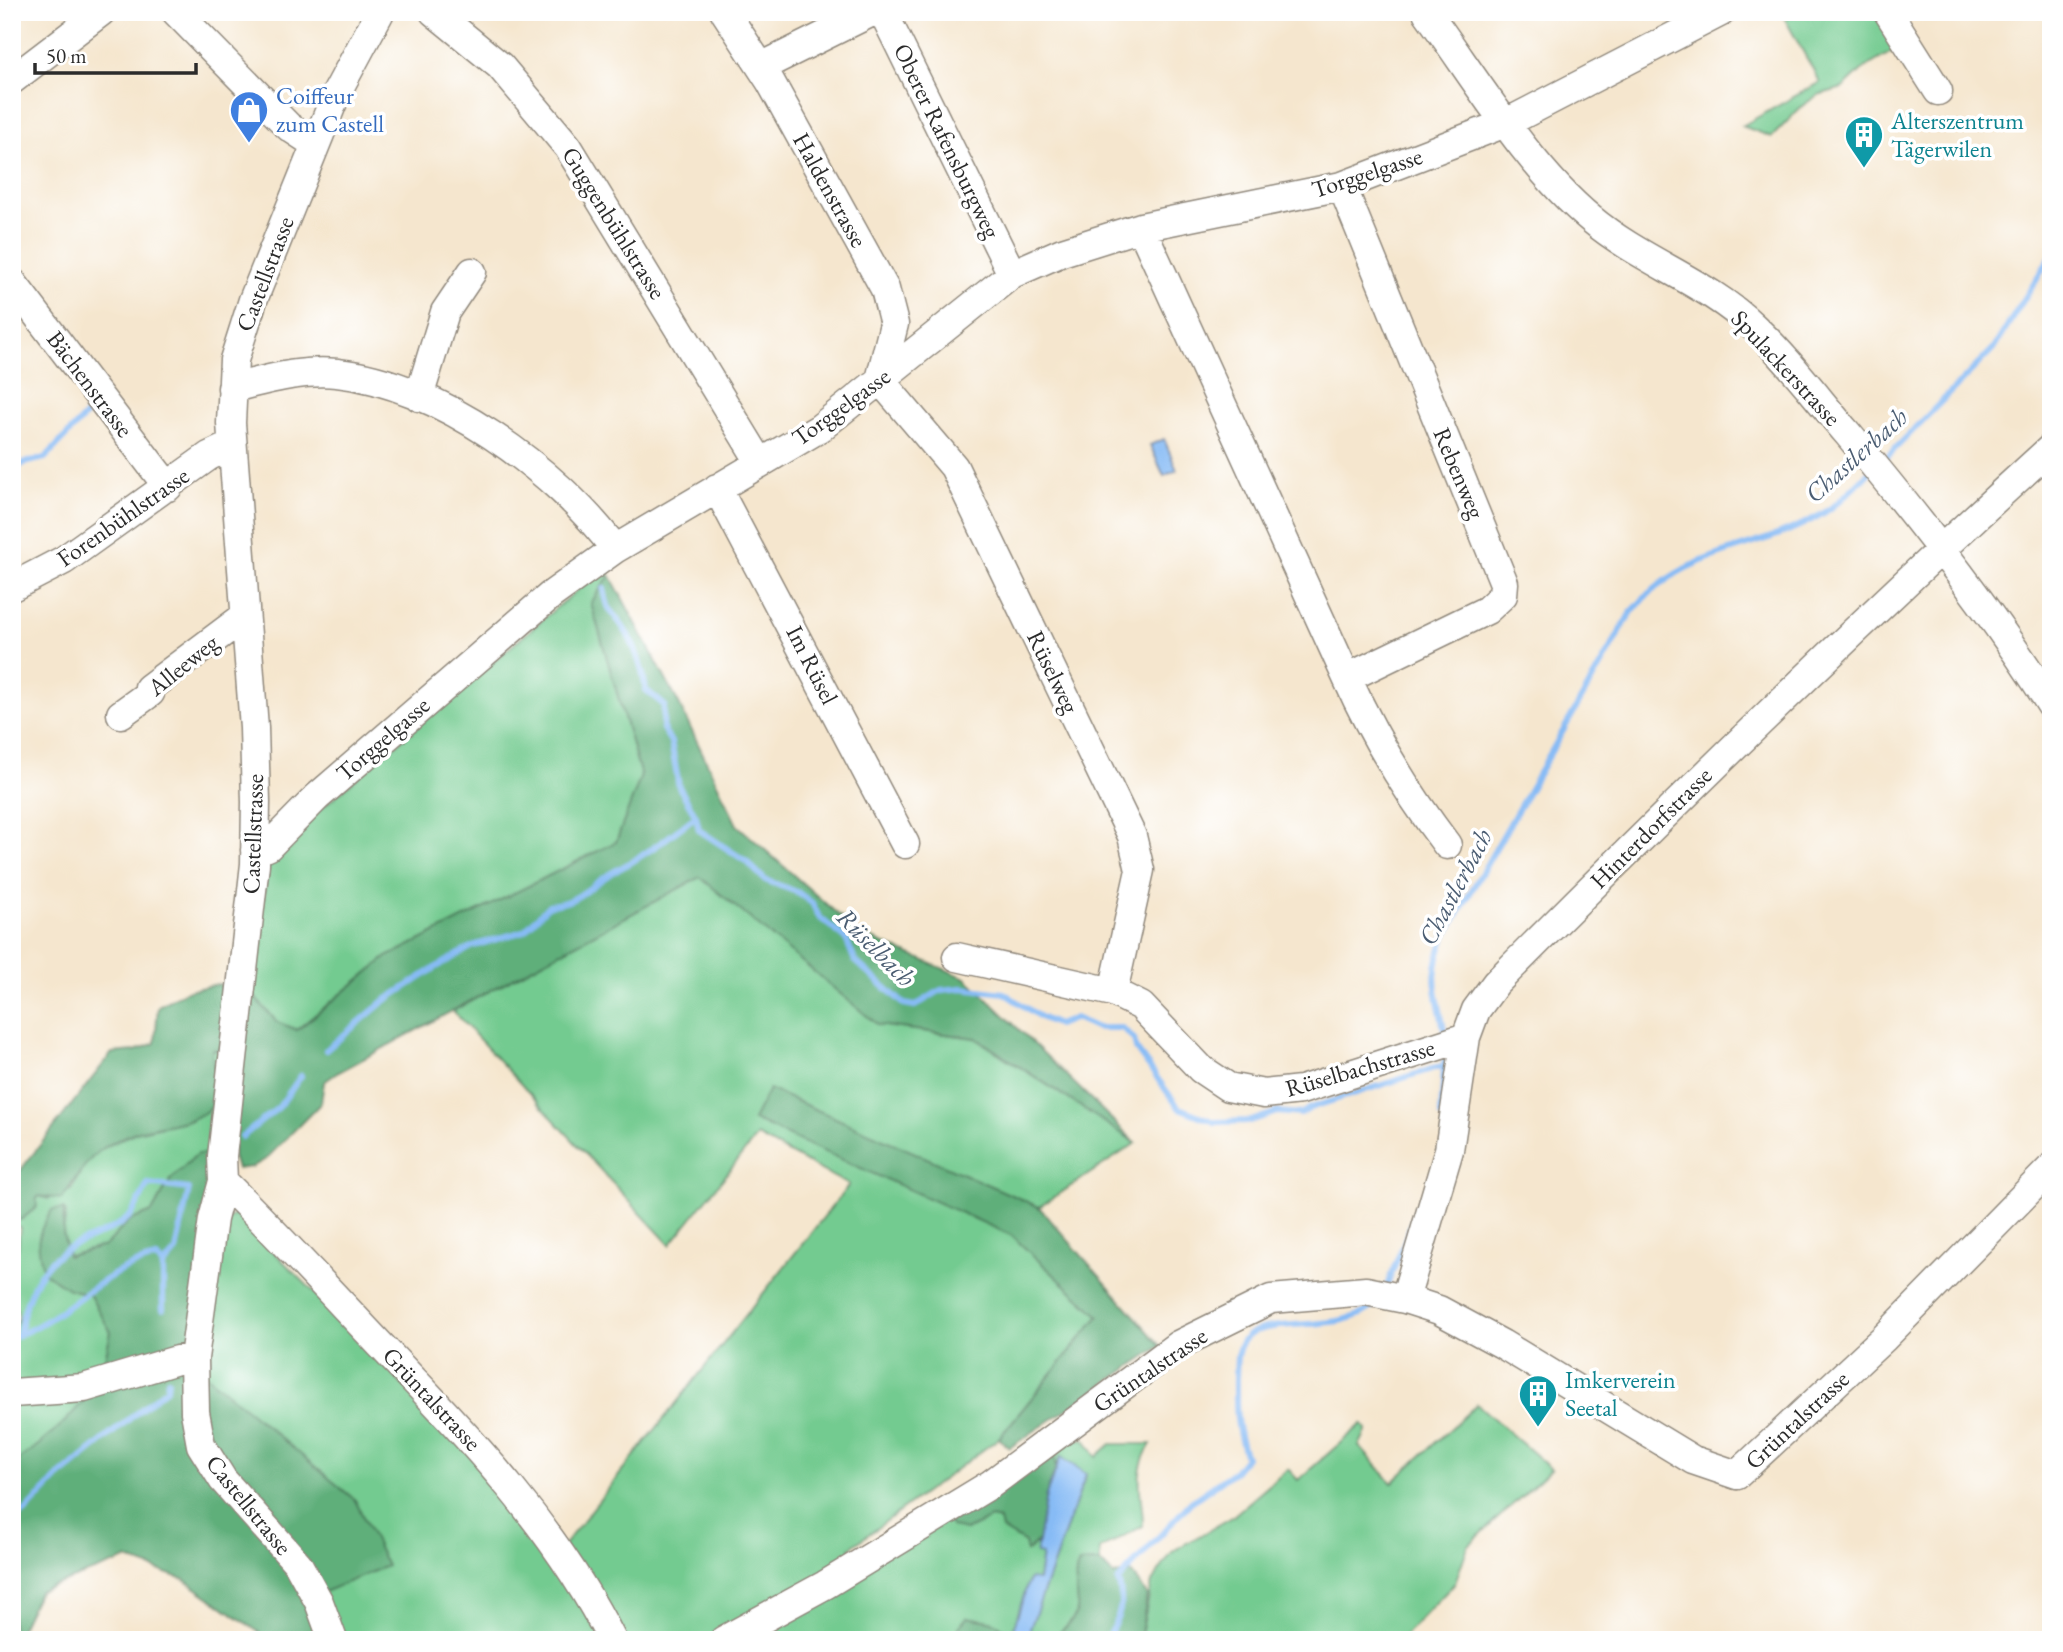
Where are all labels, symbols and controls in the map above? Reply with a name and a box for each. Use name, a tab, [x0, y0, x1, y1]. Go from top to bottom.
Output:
scale bar	[35, 32, 196, 76]
street label: Oberer Rafensburgweg	[887, 38, 1008, 244]
text: 50 m	[46, 42, 87, 69]
place label: Coiffeur zum Castell	[276, 80, 384, 139]
shop icon: Coiffeur zum Castell	[228, 89, 270, 144]
place label: Alterszentrum Tägerwilen	[1890, 105, 2024, 164]
building icon: Alterszentrum Tägerwilen	[1843, 114, 1885, 169]
street label: Haldenstrasse	[786, 127, 875, 253]
street label: Torggelgasse	[1308, 140, 1426, 205]
street label: Guggenbühlstrasse	[555, 141, 674, 305]
street label: Castellstrasse	[228, 212, 301, 336]
street label: Spulackerstrasse	[1725, 303, 1848, 432]
street label: Bächenstrasse	[40, 324, 141, 443]
street label: Torggelgasse	[785, 360, 896, 453]
water label: Chastlerbach	[1797, 400, 1915, 510]
street label: Rebenweg	[1426, 423, 1493, 524]
street label: Forenbühlstrasse	[51, 460, 195, 574]
street label: Im Rüsel	[780, 620, 845, 710]
street label: Rüselweg	[1020, 625, 1087, 719]
street label: Alleeweg	[140, 626, 225, 703]
street label: Torggelgasse	[329, 689, 436, 788]
street label: Hinterdorfstrasse	[1583, 760, 1718, 895]
street label: Castellstrasse	[235, 773, 270, 895]
water label: Chastlerbach	[1410, 823, 1500, 951]
water label: Rüselbach	[829, 900, 923, 994]
street label: Rüselbachstrasse	[1282, 1031, 1438, 1104]
street label: Grüntalstrasse	[1087, 1320, 1213, 1419]
street label: Grüntalstrasse	[376, 1340, 489, 1457]
street label: Grüntalstrasse	[1738, 1363, 1855, 1476]
place label: Imkerverein Seetal	[1565, 1364, 1676, 1423]
building icon: Imkerverein Seetal	[1517, 1373, 1559, 1428]
street label: Castellstrasse	[199, 1448, 299, 1561]

